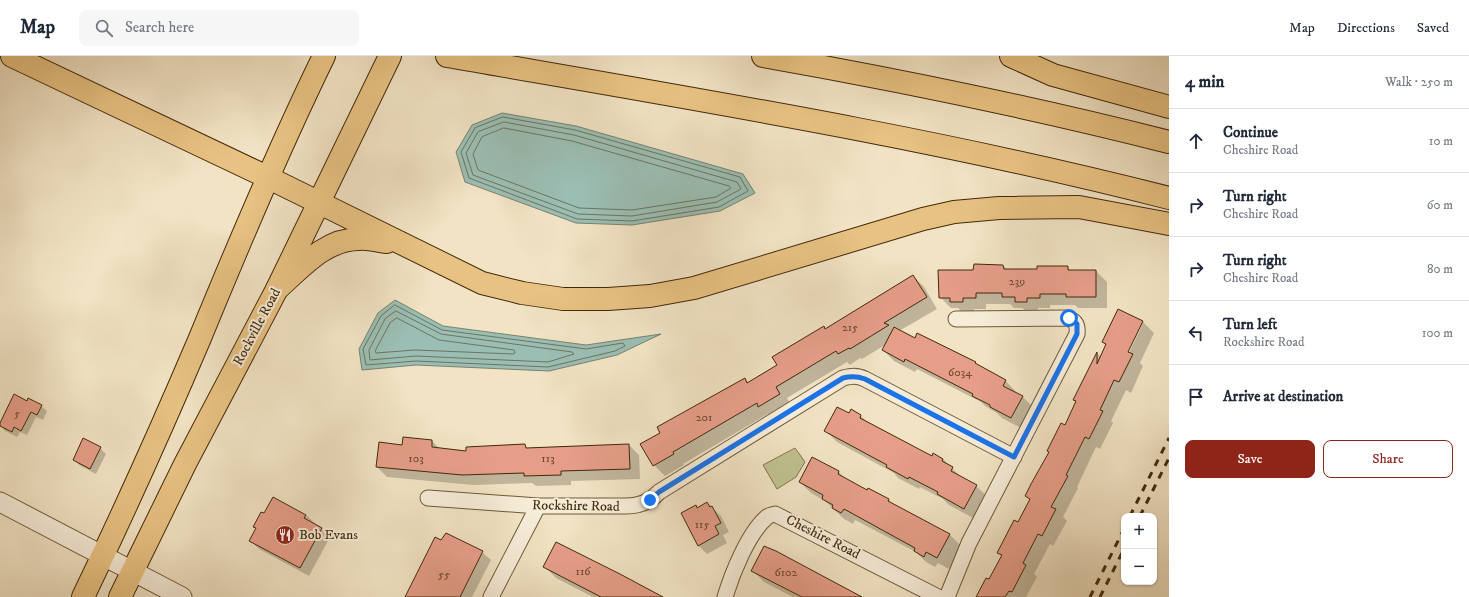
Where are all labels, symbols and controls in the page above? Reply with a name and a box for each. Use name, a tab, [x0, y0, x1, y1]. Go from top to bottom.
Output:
search box	[79, 10, 359, 46]
text: Map	[20, 16, 55, 39]
icon: search	[93, 17, 115, 39]
text: Search here	[125, 18, 194, 37]
text: Map	[1289, 19, 1315, 37]
text: Directions	[1337, 19, 1395, 37]
text: Saved	[1417, 19, 1449, 37]
text: 4 min	[1185, 71, 1224, 93]
text: Walk · 250 m	[1385, 74, 1453, 90]
text: Continue	[1223, 123, 1278, 142]
icon: ahead	[1185, 130, 1207, 152]
text: 10 m	[1429, 133, 1453, 149]
text: Cheshire Road	[1223, 142, 1298, 158]
text: Turn right	[1223, 187, 1286, 206]
icon: right	[1185, 194, 1207, 216]
text: 60 m	[1427, 197, 1453, 213]
text: Cheshire Road	[1223, 206, 1298, 222]
text: Turn right	[1223, 251, 1286, 270]
icon: right	[1185, 258, 1207, 280]
text: 80 m	[1427, 261, 1453, 277]
text: Cheshire Road	[1223, 270, 1298, 286]
house number: 239	[1009, 274, 1025, 289]
street label: Rockville Road	[229, 285, 285, 369]
route start	[1060, 309, 1078, 327]
text: Turn left	[1223, 315, 1277, 334]
house number: 215	[842, 320, 858, 335]
icon: left	[1185, 322, 1207, 344]
text: 100 m	[1422, 325, 1453, 341]
text: Rockshire Road	[1223, 334, 1304, 350]
house number: 6034	[948, 365, 973, 380]
icon: arrive	[1185, 386, 1207, 408]
text: Arrive at destination	[1223, 387, 1343, 406]
house number: 5	[14, 406, 20, 421]
house number: 201	[696, 410, 712, 425]
button: Save	[1185, 440, 1315, 478]
button: Share	[1323, 440, 1453, 478]
house number: 103	[408, 451, 424, 466]
house number: 113	[541, 451, 555, 466]
route end	[641, 491, 659, 509]
street label: Rockshire Road	[532, 496, 620, 516]
street label: Cheshire Road	[783, 511, 863, 563]
map controls	[1121, 513, 1157, 585]
button: +	[1121, 513, 1157, 549]
house number: 115	[695, 517, 709, 532]
restaurant icon: Bob Evans	[274, 524, 296, 546]
place label: Bob Evans	[299, 526, 358, 544]
button: −	[1121, 549, 1157, 585]
house number: 116	[575, 564, 591, 579]
house number: 6102	[775, 565, 798, 580]
house number: 55	[438, 567, 450, 582]

